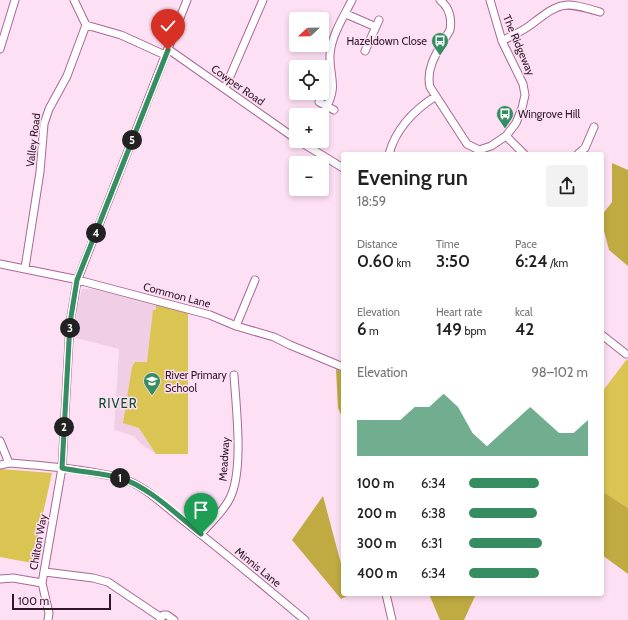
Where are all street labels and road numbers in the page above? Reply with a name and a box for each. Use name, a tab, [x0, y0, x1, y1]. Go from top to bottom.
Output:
street label: The Ridgeway	[500, 13, 538, 78]
street label: Cowper Road	[209, 61, 267, 109]
street label: Valley Road	[23, 112, 43, 168]
street label: Common Lane	[142, 279, 213, 311]
street label: Meadway	[215, 436, 233, 482]
street label: Chilton Way	[26, 513, 50, 571]
street label: Minnis Lane	[232, 544, 284, 590]

